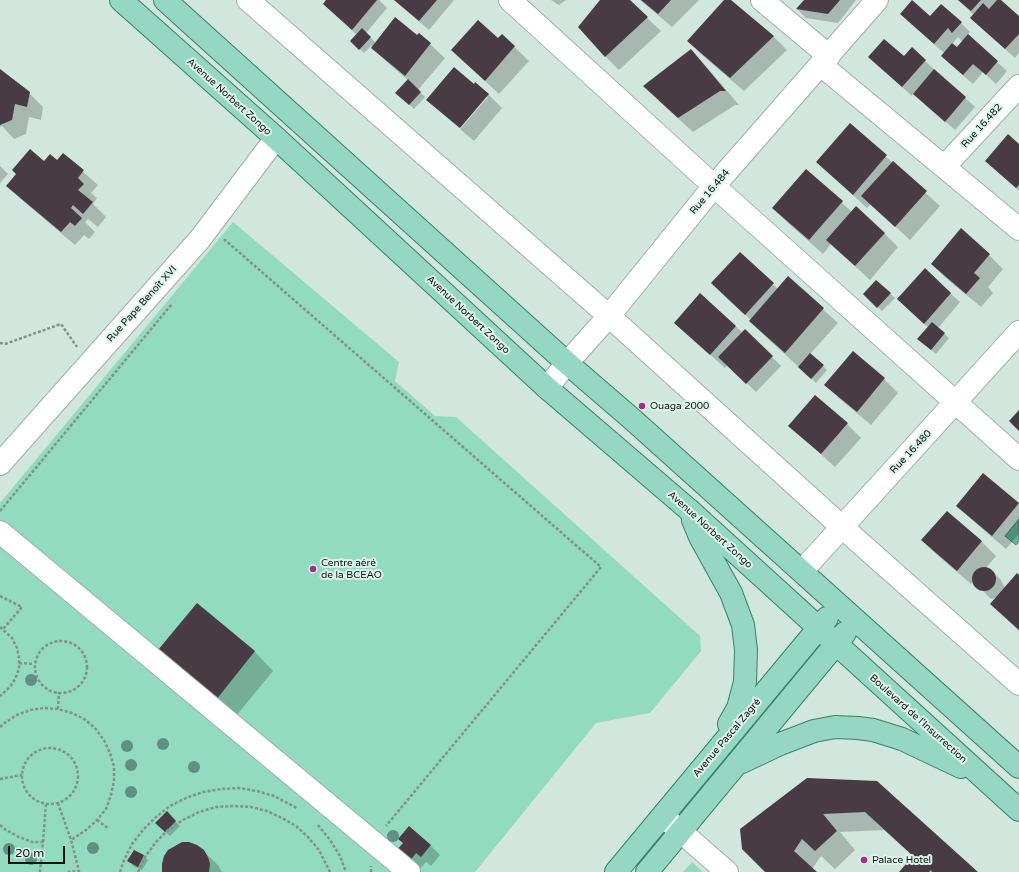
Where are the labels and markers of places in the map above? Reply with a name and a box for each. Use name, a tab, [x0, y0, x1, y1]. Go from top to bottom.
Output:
place label: Ouaga 2000	[650, 400, 709, 412]
marker: Ouaga 2000	[637, 401, 647, 411]
place label: Centre aéré de la BCEAO	[321, 557, 382, 580]
marker: Centre aéré de la BCEAO	[308, 564, 318, 574]
place label: Palace Hotel	[872, 854, 931, 866]
marker: Palace Hotel	[859, 855, 869, 865]

